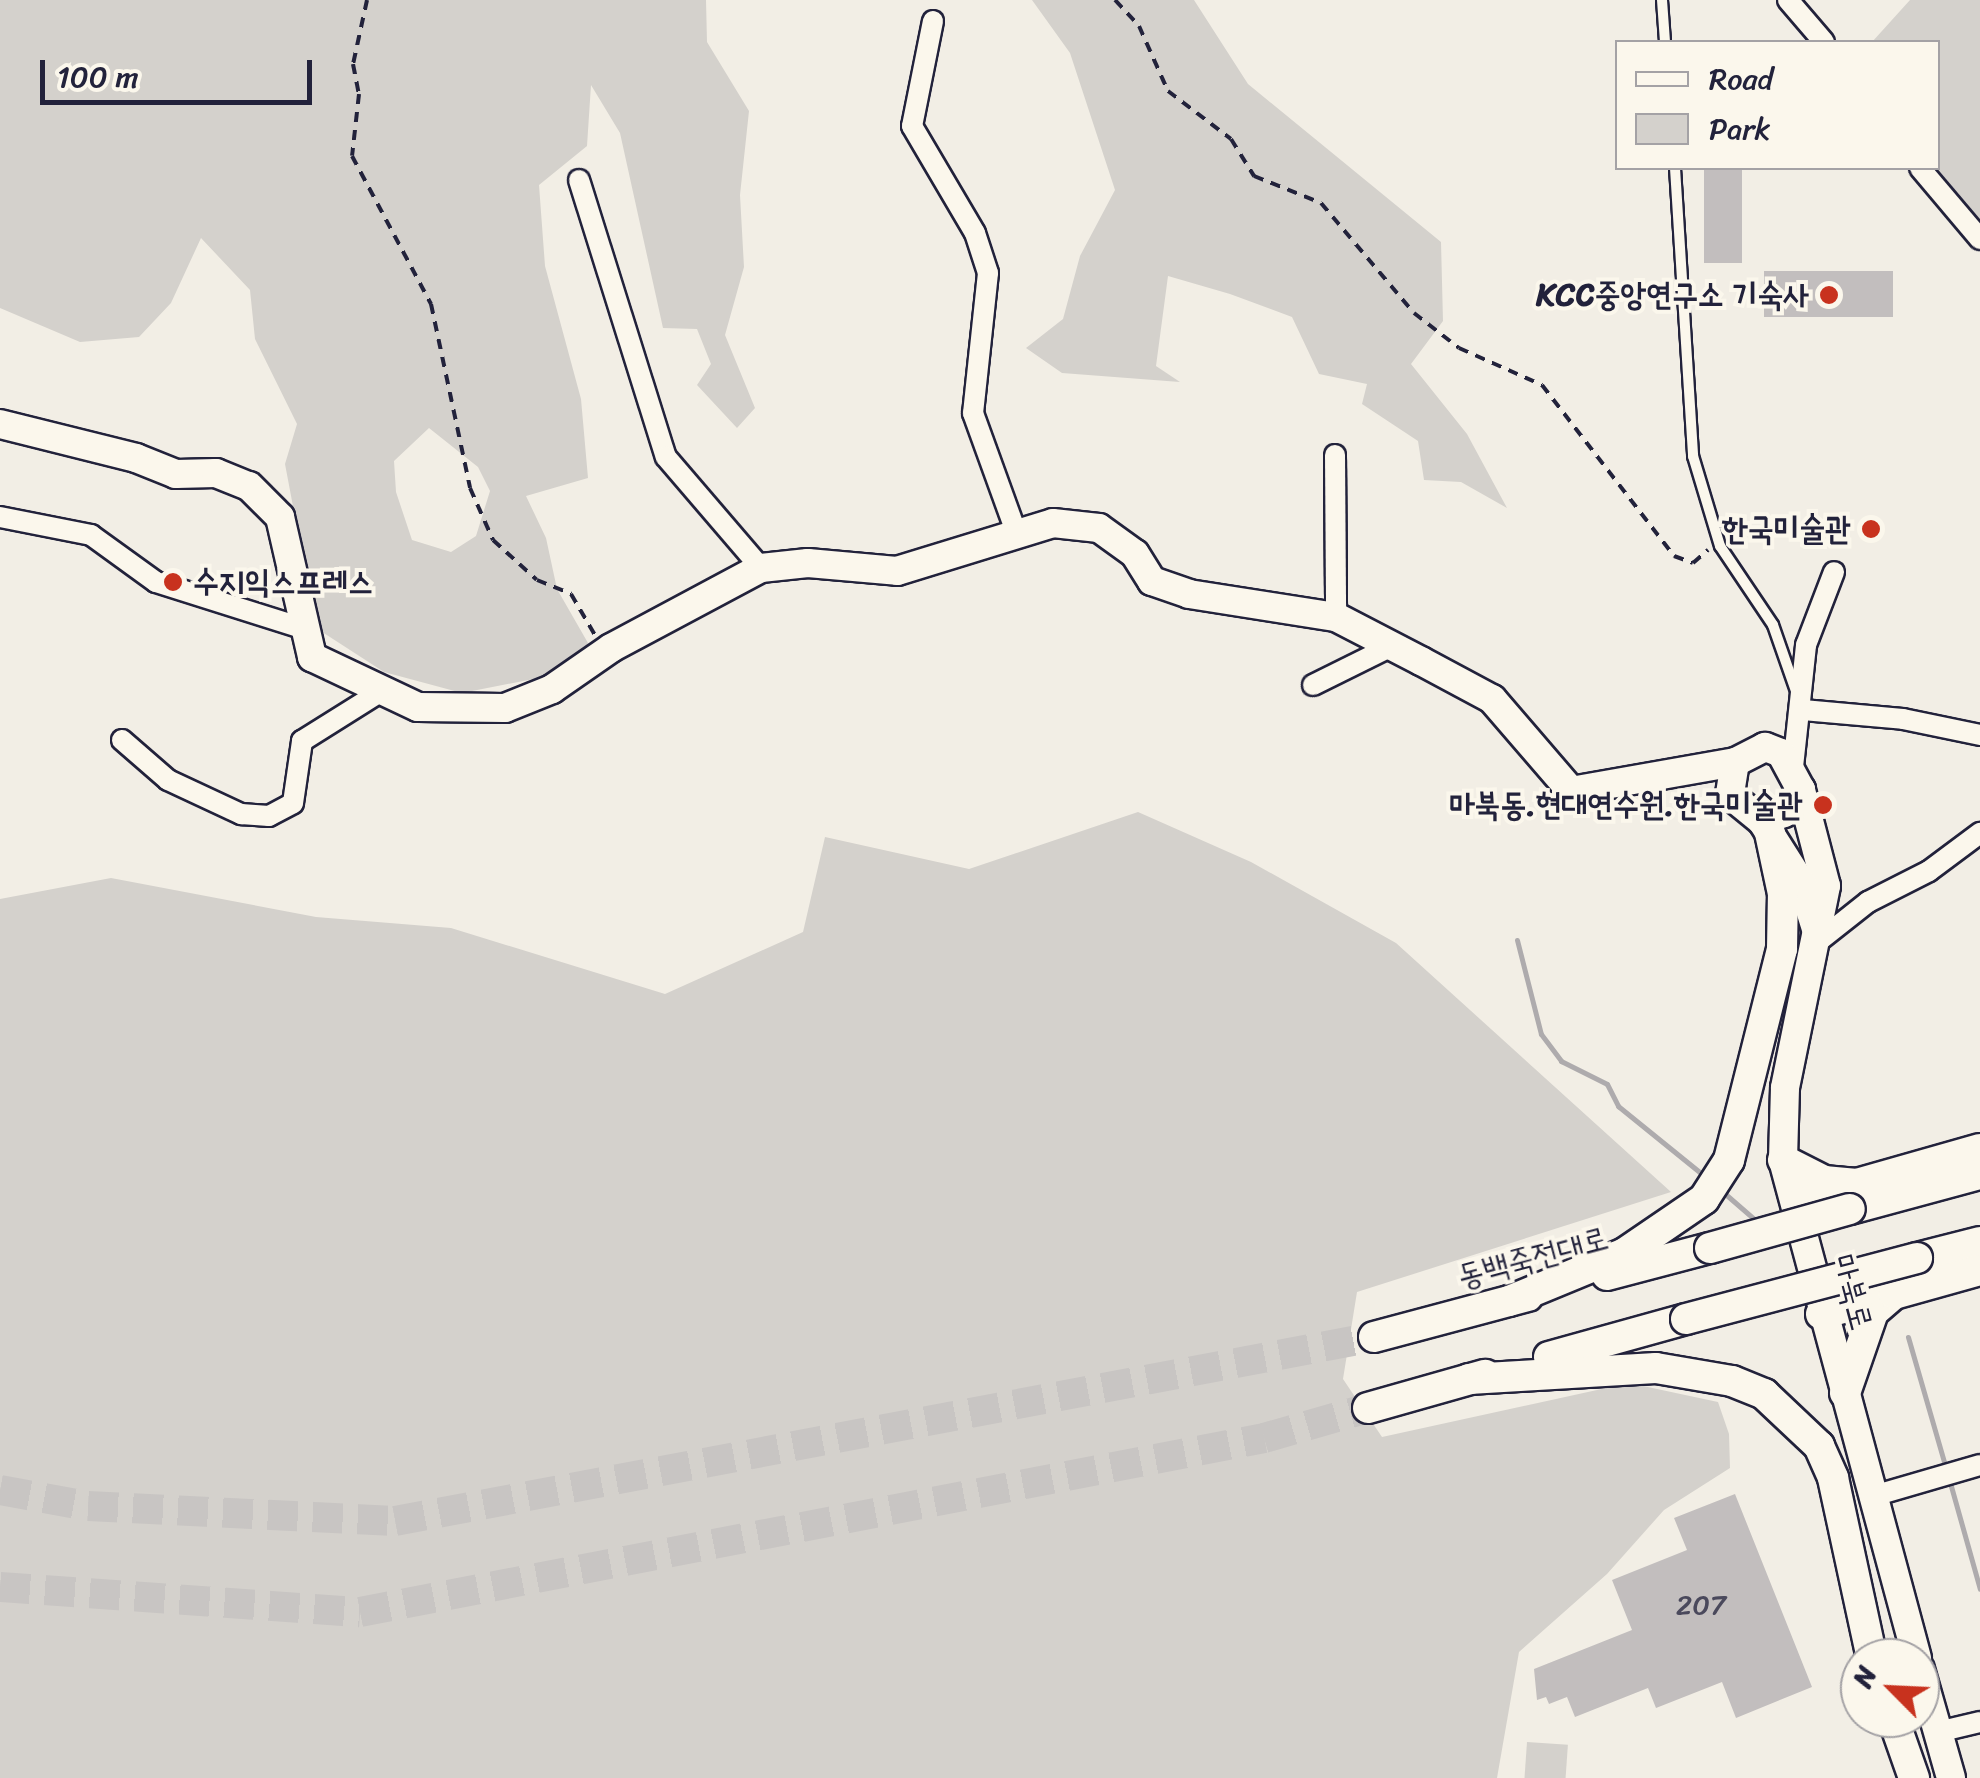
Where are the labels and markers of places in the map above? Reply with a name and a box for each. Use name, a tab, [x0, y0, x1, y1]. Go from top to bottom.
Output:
place label: KCC중앙연구소 기숙사	[1536, 276, 1809, 314]
marker: KCC중앙연구소 기숙사	[1818, 284, 1840, 306]
place label: 한국미술관	[1722, 510, 1851, 548]
marker: 한국미술관	[1860, 518, 1882, 540]
place label: 수지익스프레스	[193, 563, 373, 601]
marker: 수지익스프레스	[162, 571, 184, 593]
place label: 마북동.현대연수원.한국미술관	[1449, 786, 1803, 824]
marker: 마북동.현대연수원.한국미술관	[1812, 794, 1834, 816]

